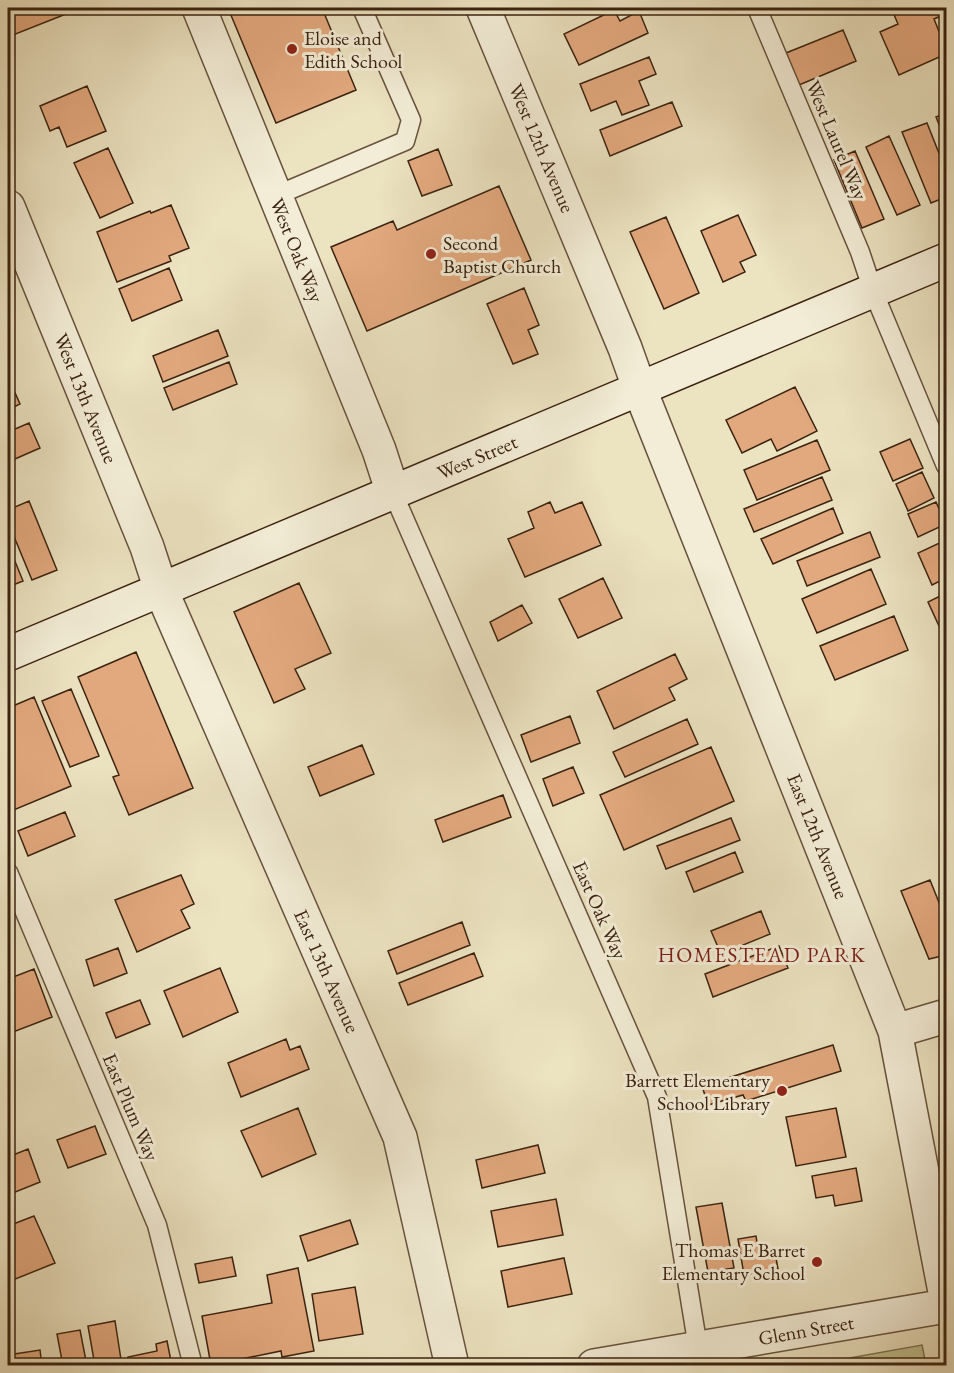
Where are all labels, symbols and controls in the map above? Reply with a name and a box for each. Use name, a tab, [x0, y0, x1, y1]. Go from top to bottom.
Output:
place label: Eloise and Edith School	[304, 25, 403, 74]
marker: Eloise and Edith School	[285, 42, 299, 56]
street label: West Laurel Way	[800, 76, 874, 204]
street label: West 12th Avenue	[503, 79, 581, 217]
street label: West Oak Way	[264, 194, 330, 306]
place label: Second Baptist Church	[443, 230, 561, 279]
marker: Second Baptist Church	[424, 247, 438, 261]
street label: West 13th Avenue	[48, 329, 124, 467]
street label: West Street	[433, 428, 522, 486]
street label: East 12th Avenue	[781, 770, 855, 903]
street label: East Oak Way	[567, 857, 633, 963]
street label: East 13th Avenue	[288, 905, 366, 1037]
district label: HOMESTEAD PARK	[658, 941, 866, 968]
street label: East Plum Way	[97, 1049, 165, 1165]
place label: Barrett Elementary School Library	[625, 1067, 770, 1116]
marker: Barrett Elementary School Library	[775, 1084, 789, 1098]
place label: Thomas E Barret Elementary School	[661, 1237, 806, 1286]
marker: Thomas E Barret Elementary School	[810, 1255, 824, 1269]
street label: Glenn Street	[756, 1309, 856, 1351]

